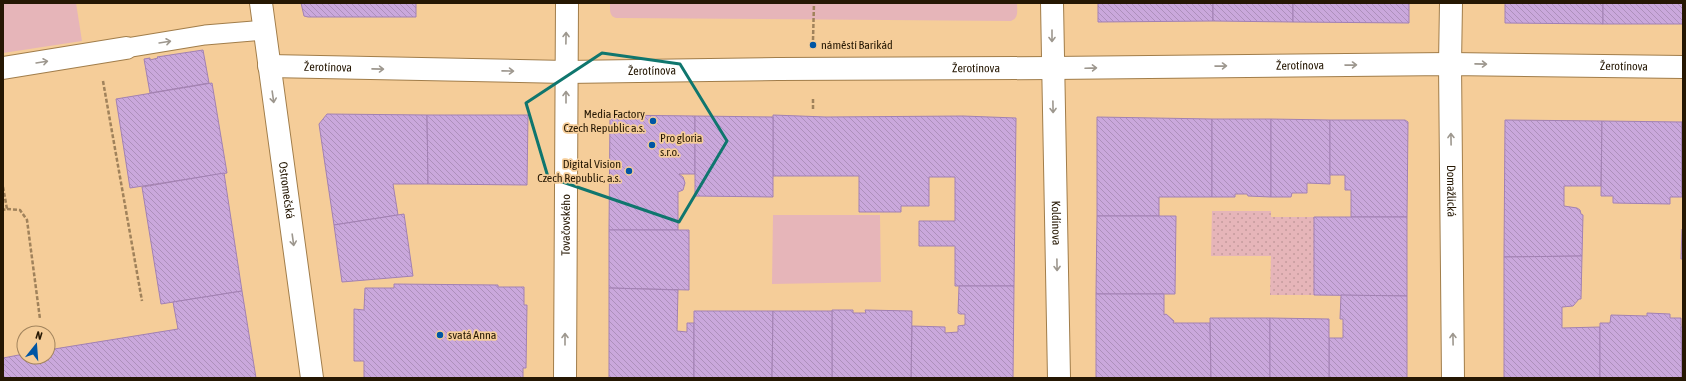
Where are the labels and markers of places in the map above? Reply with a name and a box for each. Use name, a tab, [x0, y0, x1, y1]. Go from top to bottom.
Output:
place label: náměstí Barikád	[821, 38, 893, 52]
marker: náměstí Barikád	[808, 40, 818, 50]
place label: Media Factory Czech Republic a.s.	[563, 107, 645, 135]
marker: Media Factory Czech Republic a.s.	[648, 116, 658, 126]
place label: Pro gloria s.r.o.	[660, 131, 702, 159]
marker: Pro gloria s.r.o.	[647, 140, 657, 150]
place label: Digital Vision Czech Republic, a.s.	[537, 157, 621, 185]
marker: Digital Vision Czech Republic, a.s.	[624, 166, 634, 176]
place label: svatá Anna	[448, 328, 496, 342]
marker: svatá Anna	[435, 330, 445, 340]

